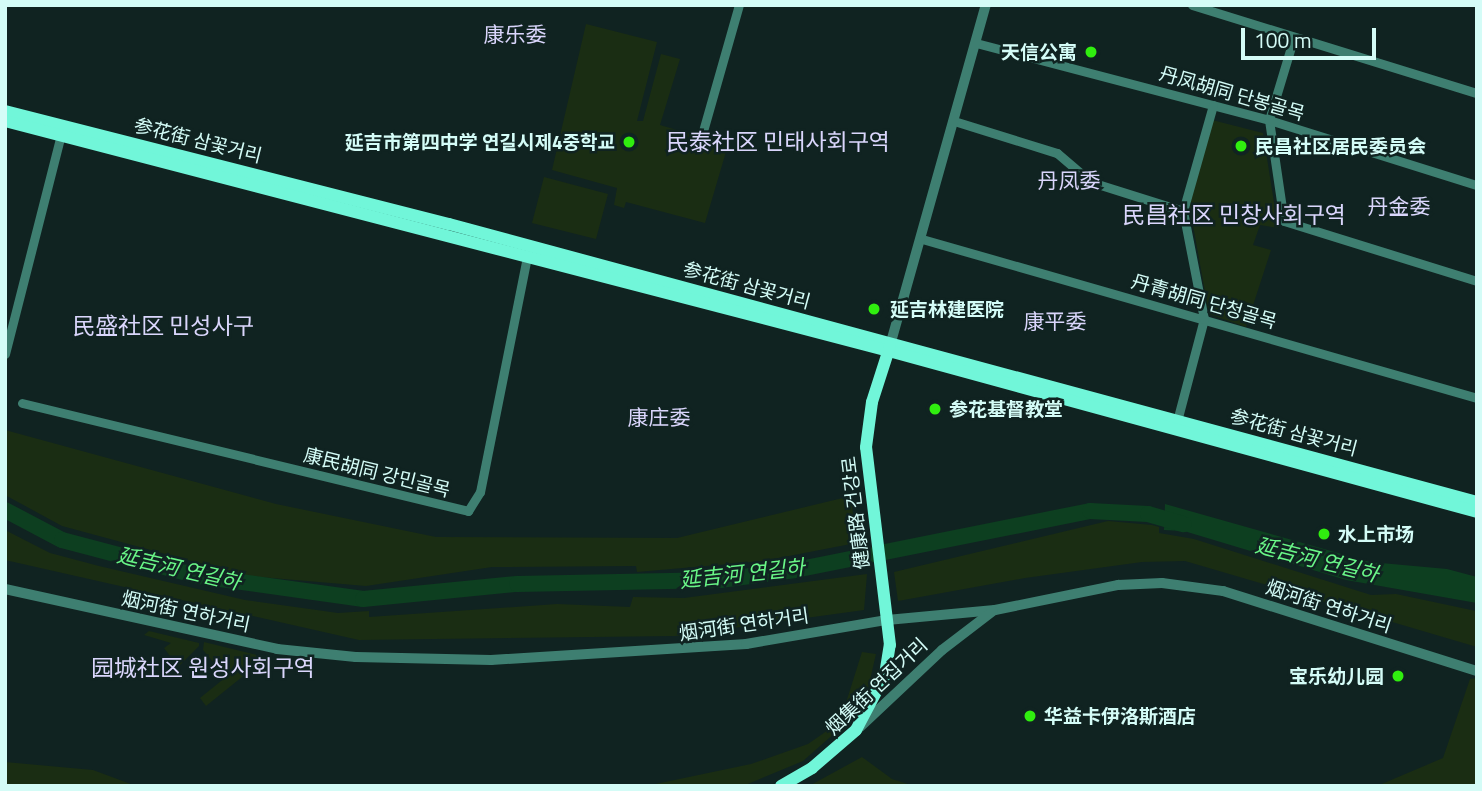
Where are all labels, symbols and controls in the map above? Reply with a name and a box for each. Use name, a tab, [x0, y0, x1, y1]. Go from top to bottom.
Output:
scale bar	[1244, 14, 1379, 58]
district label: 康乐委	[484, 21, 546, 47]
text: 100 m	[1254, 24, 1311, 56]
place label: 天信公寓	[1001, 41, 1077, 63]
marker: 天信公寓	[1083, 44, 1099, 60]
street label: 丹凤胡同 단봉골목	[1157, 61, 1307, 125]
street label: 参花街 삼꽃거리	[132, 113, 264, 167]
district label: 民泰社区 민태사회구역	[666, 128, 890, 156]
place label: 延吉市第四中学 연길시제4중학교	[345, 131, 615, 153]
marker: 延吉市第四中学 연길시제4중학교	[621, 134, 637, 150]
place label: 民昌社区居民委员会	[1255, 135, 1426, 157]
marker: 民昌社区居民委员会	[1233, 138, 1249, 154]
district label: 丹凤委	[1038, 167, 1100, 193]
district label: 丹金委	[1368, 193, 1430, 219]
district label: 民昌社区 민창사회구역	[1122, 201, 1346, 229]
street label: 参花街 삼꽃거리	[681, 257, 813, 313]
street label: 丹青胡同 단청골목	[1129, 269, 1279, 333]
place label: 延吉林建医院	[890, 298, 1004, 320]
marker: 延吉林建医院	[864, 299, 884, 319]
district label: 康平委	[1024, 308, 1086, 334]
district label: 民盛社区 민성사구	[72, 312, 254, 340]
place label: 参花基督教堂	[949, 398, 1063, 420]
marker: 参花基督教堂	[927, 401, 943, 417]
district label: 康庄委	[628, 404, 690, 430]
street label: 参花街 삼꽃거리	[1228, 404, 1360, 460]
street label: 康民胡同 강민골목	[301, 443, 453, 501]
street label: 健康路 건강로	[837, 455, 873, 571]
place label: 水上市场	[1338, 523, 1414, 545]
marker: 水上市场	[1316, 526, 1332, 542]
water label: 延吉河 연길하	[1253, 532, 1381, 586]
water label: 延吉河 연길하	[115, 542, 243, 594]
water label: 延吉河 연길하	[678, 554, 806, 592]
street label: 烟河街 연하거리	[1263, 575, 1395, 637]
street label: 烟河街 연하거리	[120, 586, 252, 636]
street label: 烟河街 연하거리	[678, 604, 810, 644]
street label: 烟集街 연집거리	[820, 633, 932, 739]
district label: 园城社区 원성사회구역	[91, 654, 315, 682]
place label: 宝乐幼儿园	[1289, 665, 1384, 687]
marker: 宝乐幼儿园	[1390, 668, 1406, 684]
place label: 华益卡伊洛斯酒店	[1044, 705, 1196, 727]
marker: 华益卡伊洛斯酒店	[1022, 708, 1038, 724]

